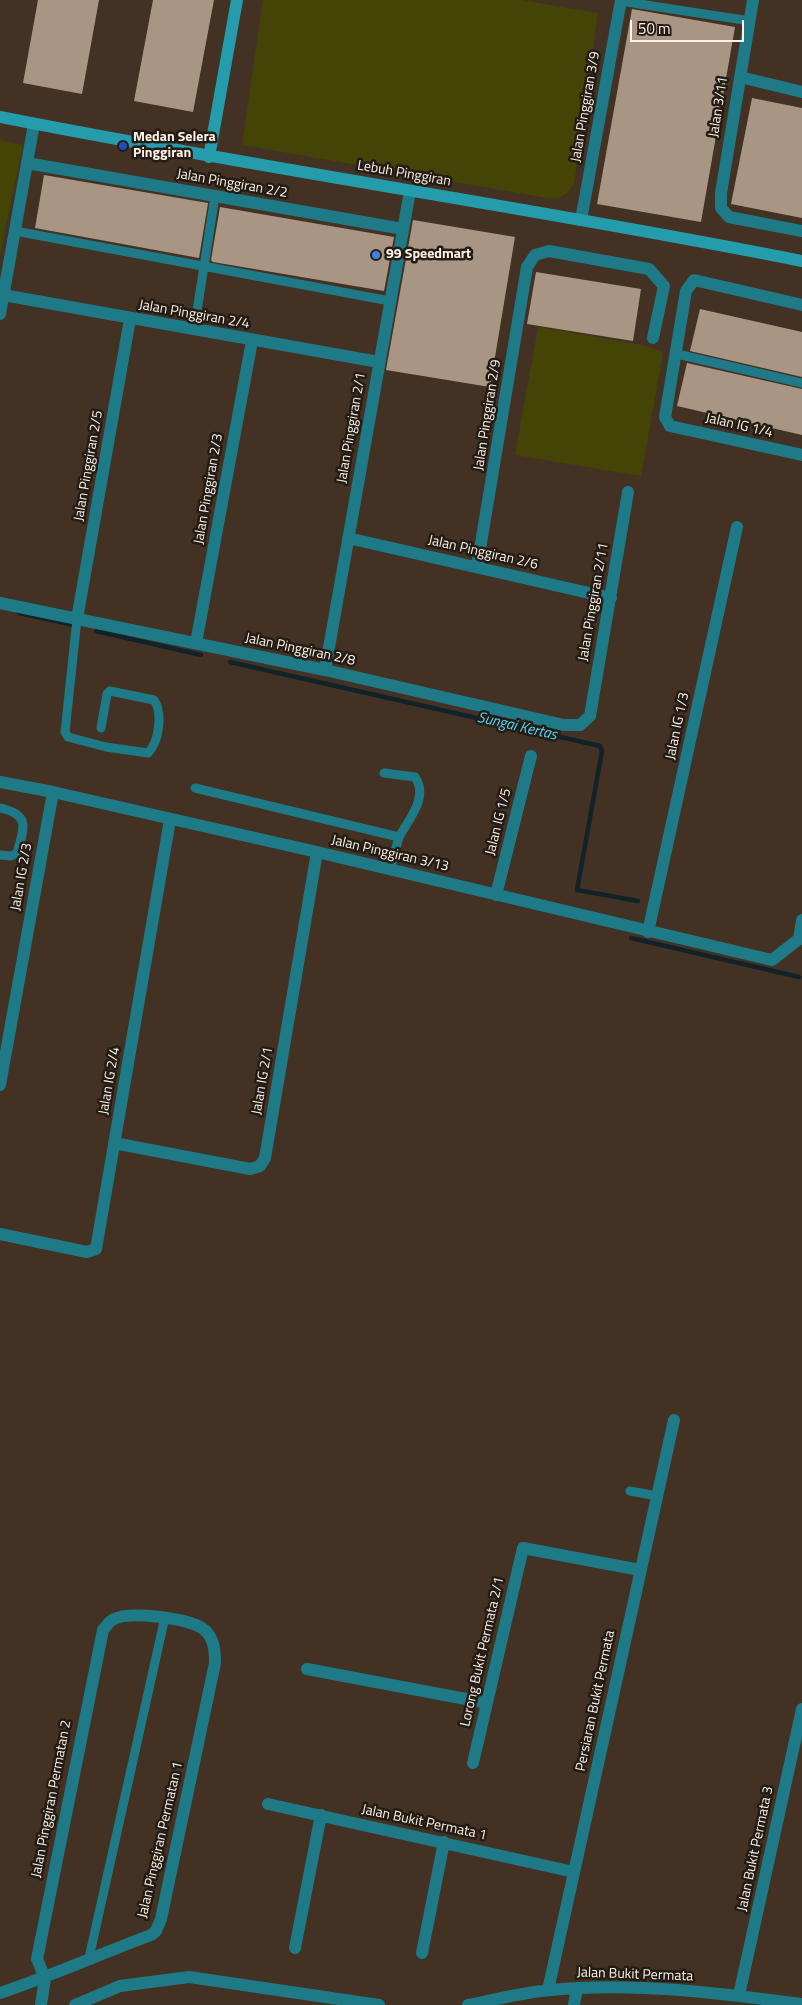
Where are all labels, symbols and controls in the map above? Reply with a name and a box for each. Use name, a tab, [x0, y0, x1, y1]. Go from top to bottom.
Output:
scale bar	[632, 10, 746, 42]
text: 50 m	[638, 17, 671, 40]
street label: Jalan Pinggiran 3/9	[568, 50, 604, 164]
street label: Jalan 3/11	[706, 75, 732, 139]
place label: Medan Selera Pinggiran	[133, 130, 216, 162]
marker: Medan Selera Pinggiran	[117, 140, 129, 152]
street label: Lebuh Pinggiran	[356, 157, 452, 191]
street label: Jalan Pinggiran 2/2	[175, 166, 289, 202]
place label: 99 Speedmart	[386, 247, 471, 263]
marker: 99 Speedmart	[370, 249, 382, 261]
street label: Jalan Pinggiran 2/4	[137, 297, 251, 333]
street label: Jalan Pinggiran 2/9	[471, 358, 505, 472]
street label: Jalan Pinggiran 2/1	[334, 371, 370, 485]
street label: Jalan Pinggiran 2/5	[71, 409, 107, 523]
street label: Jalan IG 1/4	[704, 410, 774, 442]
street label: Jalan Pinggiran 2/3	[191, 432, 227, 546]
street label: Jalan Pinggiran 2/6	[426, 532, 540, 574]
street label: Jalan Pinggiran 2/11	[575, 541, 613, 663]
street label: Jalan Pinggiran 2/8	[243, 630, 357, 670]
street label: Jalan IG 1/3	[663, 691, 693, 761]
water label: Sungai Kertas	[475, 709, 559, 745]
street label: Jalan IG 1/5	[483, 787, 515, 857]
street label: Jalan Pinggiran 3/13	[330, 832, 450, 876]
street label: Jalan IG 2/3	[8, 842, 36, 912]
street label: Jalan IG 2/4	[96, 1046, 124, 1116]
street label: Jalan IG 2/1	[249, 1046, 277, 1116]
street label: Lorong Bukit Permata 2/1	[458, 1576, 508, 1728]
street label: Persiaran Bukit Permata	[573, 1629, 619, 1773]
street label: Jalan Pinggiran Permatan 2	[28, 1719, 76, 1879]
street label: Jalan Pinggiran Permatan 1	[135, 1760, 187, 1920]
street label: Jalan Bukit Permata 3	[735, 1785, 777, 1913]
street label: Jalan Bukit Permata 1	[360, 1802, 488, 1844]
street label: Jalan Bukit Permata	[576, 1965, 694, 1985]

